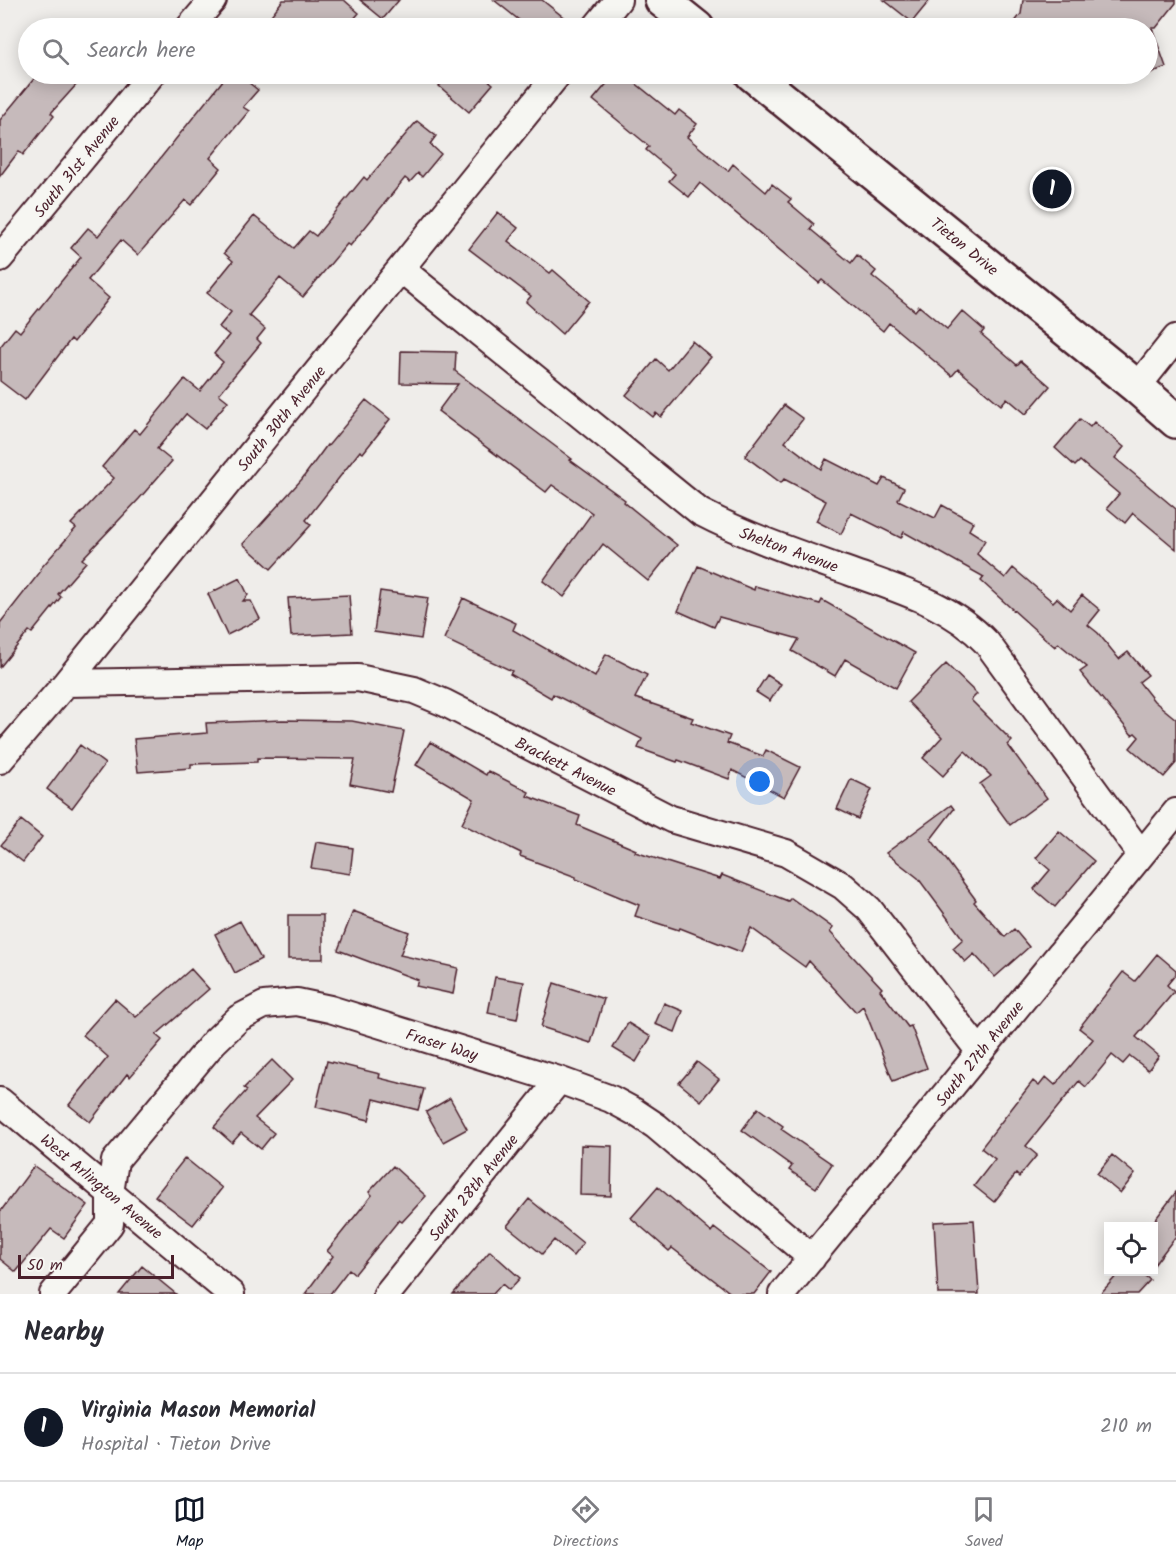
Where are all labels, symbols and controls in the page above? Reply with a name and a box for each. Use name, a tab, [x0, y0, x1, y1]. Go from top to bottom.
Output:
search box	[18, 18, 1158, 84]
text: Search here	[87, 34, 195, 69]
icon: search	[39, 35, 72, 68]
street label: South 31st Avenue	[28, 110, 126, 224]
pin: 1	[1032, 166, 1072, 212]
street label: Tieton Drive	[925, 212, 1004, 282]
street label: South 30th Avenue	[232, 361, 333, 477]
street label: Shelton Avenue	[735, 521, 841, 580]
street label: Brackett Avenue	[510, 731, 620, 804]
your location	[745, 767, 774, 796]
street label: South 27th Avenue	[930, 996, 1031, 1112]
street label: Fraser Way	[402, 1023, 481, 1068]
street label: West Arlington Avenue	[34, 1128, 168, 1246]
street label: South 28th Avenue	[423, 1129, 525, 1247]
map controls	[1104, 1222, 1158, 1276]
button: locate	[1104, 1222, 1158, 1276]
scale bar	[18, 1252, 174, 1280]
text: 50 m	[27, 1253, 63, 1278]
text: Nearby	[24, 1312, 104, 1354]
text: Virginia Mason Memorial	[81, 1394, 315, 1429]
text: 1	[40, 1411, 47, 1443]
text: 210 m	[1100, 1411, 1152, 1443]
text: Hospital · Tieton Drive	[81, 1429, 271, 1461]
tab: Map	[173, 1493, 206, 1554]
tab: Directions	[552, 1493, 619, 1554]
tab: Saved	[965, 1493, 1003, 1554]

